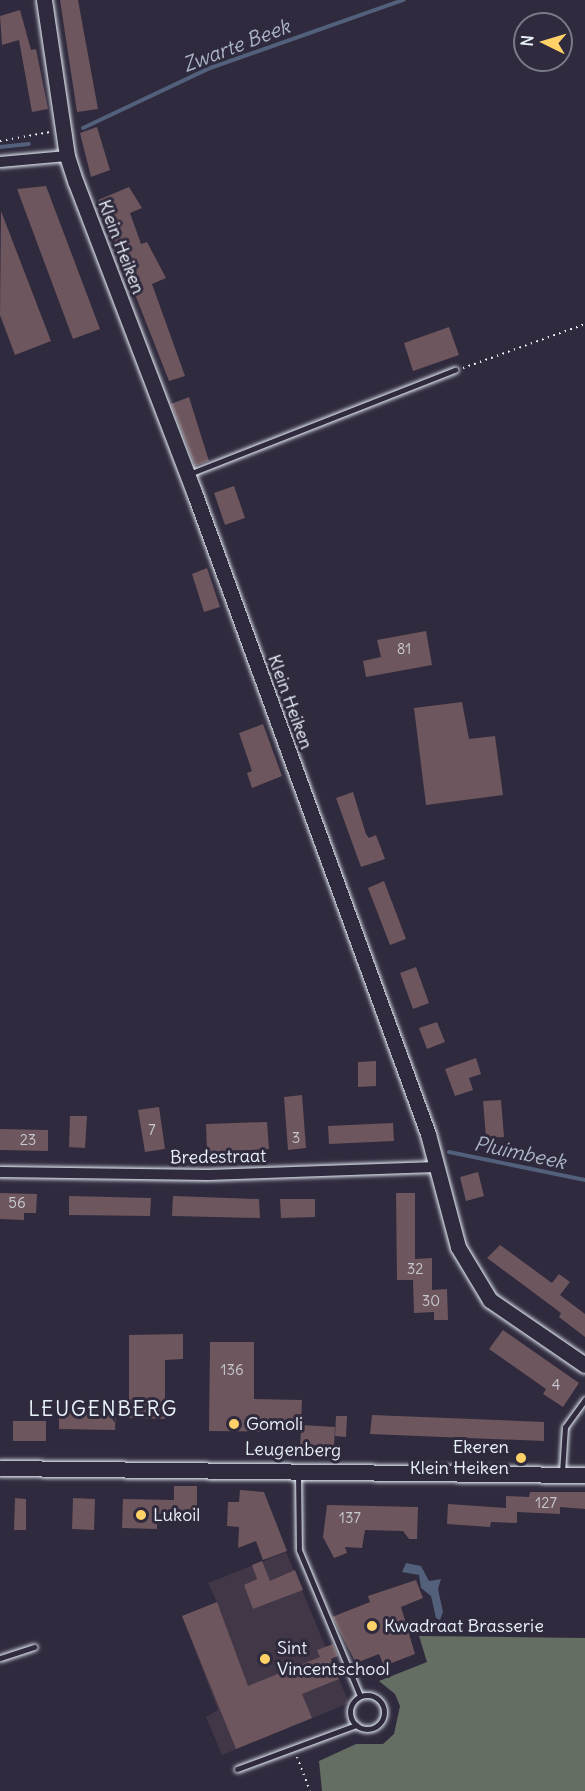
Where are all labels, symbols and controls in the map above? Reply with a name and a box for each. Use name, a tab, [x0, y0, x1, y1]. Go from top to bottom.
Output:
north arrow	[513, 12, 573, 72]
water label: Zwarte Beek	[179, 14, 293, 76]
text: N	[517, 34, 538, 47]
street label: Klein Heiken	[93, 197, 149, 297]
house number: 81	[397, 640, 411, 658]
street label: Klein Heiken	[263, 652, 317, 752]
house number: 7	[148, 1121, 156, 1139]
house number: 3	[292, 1129, 300, 1147]
house number: 23	[20, 1131, 36, 1149]
water label: Pluimbeek	[472, 1131, 568, 1173]
street label: Bredestraat	[170, 1145, 266, 1169]
house number: 56	[8, 1194, 26, 1212]
house number: 32	[407, 1260, 423, 1278]
house number: 30	[422, 1292, 440, 1310]
house number: 136	[220, 1361, 244, 1379]
house number: 4	[552, 1376, 560, 1394]
district label: LEUGENBERG	[28, 1396, 178, 1422]
place label: Gomoli	[246, 1413, 303, 1435]
marker: Gomoli	[227, 1417, 241, 1431]
place label: Ekeren Klein Heiken	[410, 1437, 509, 1480]
street label: Leugenberg	[245, 1438, 341, 1462]
marker: Ekeren Klein Heiken	[514, 1451, 528, 1465]
house number: 127	[535, 1494, 557, 1512]
place label: Lukoil	[153, 1504, 200, 1526]
marker: Lukoil	[134, 1508, 148, 1522]
house number: 137	[339, 1509, 361, 1527]
place label: Kwadraat Brasserie	[384, 1615, 544, 1637]
marker: Kwadraat Brasserie	[365, 1619, 379, 1633]
place label: Sint Vincentschool	[277, 1638, 390, 1680]
marker: Sint Vincentschool	[258, 1652, 272, 1666]

